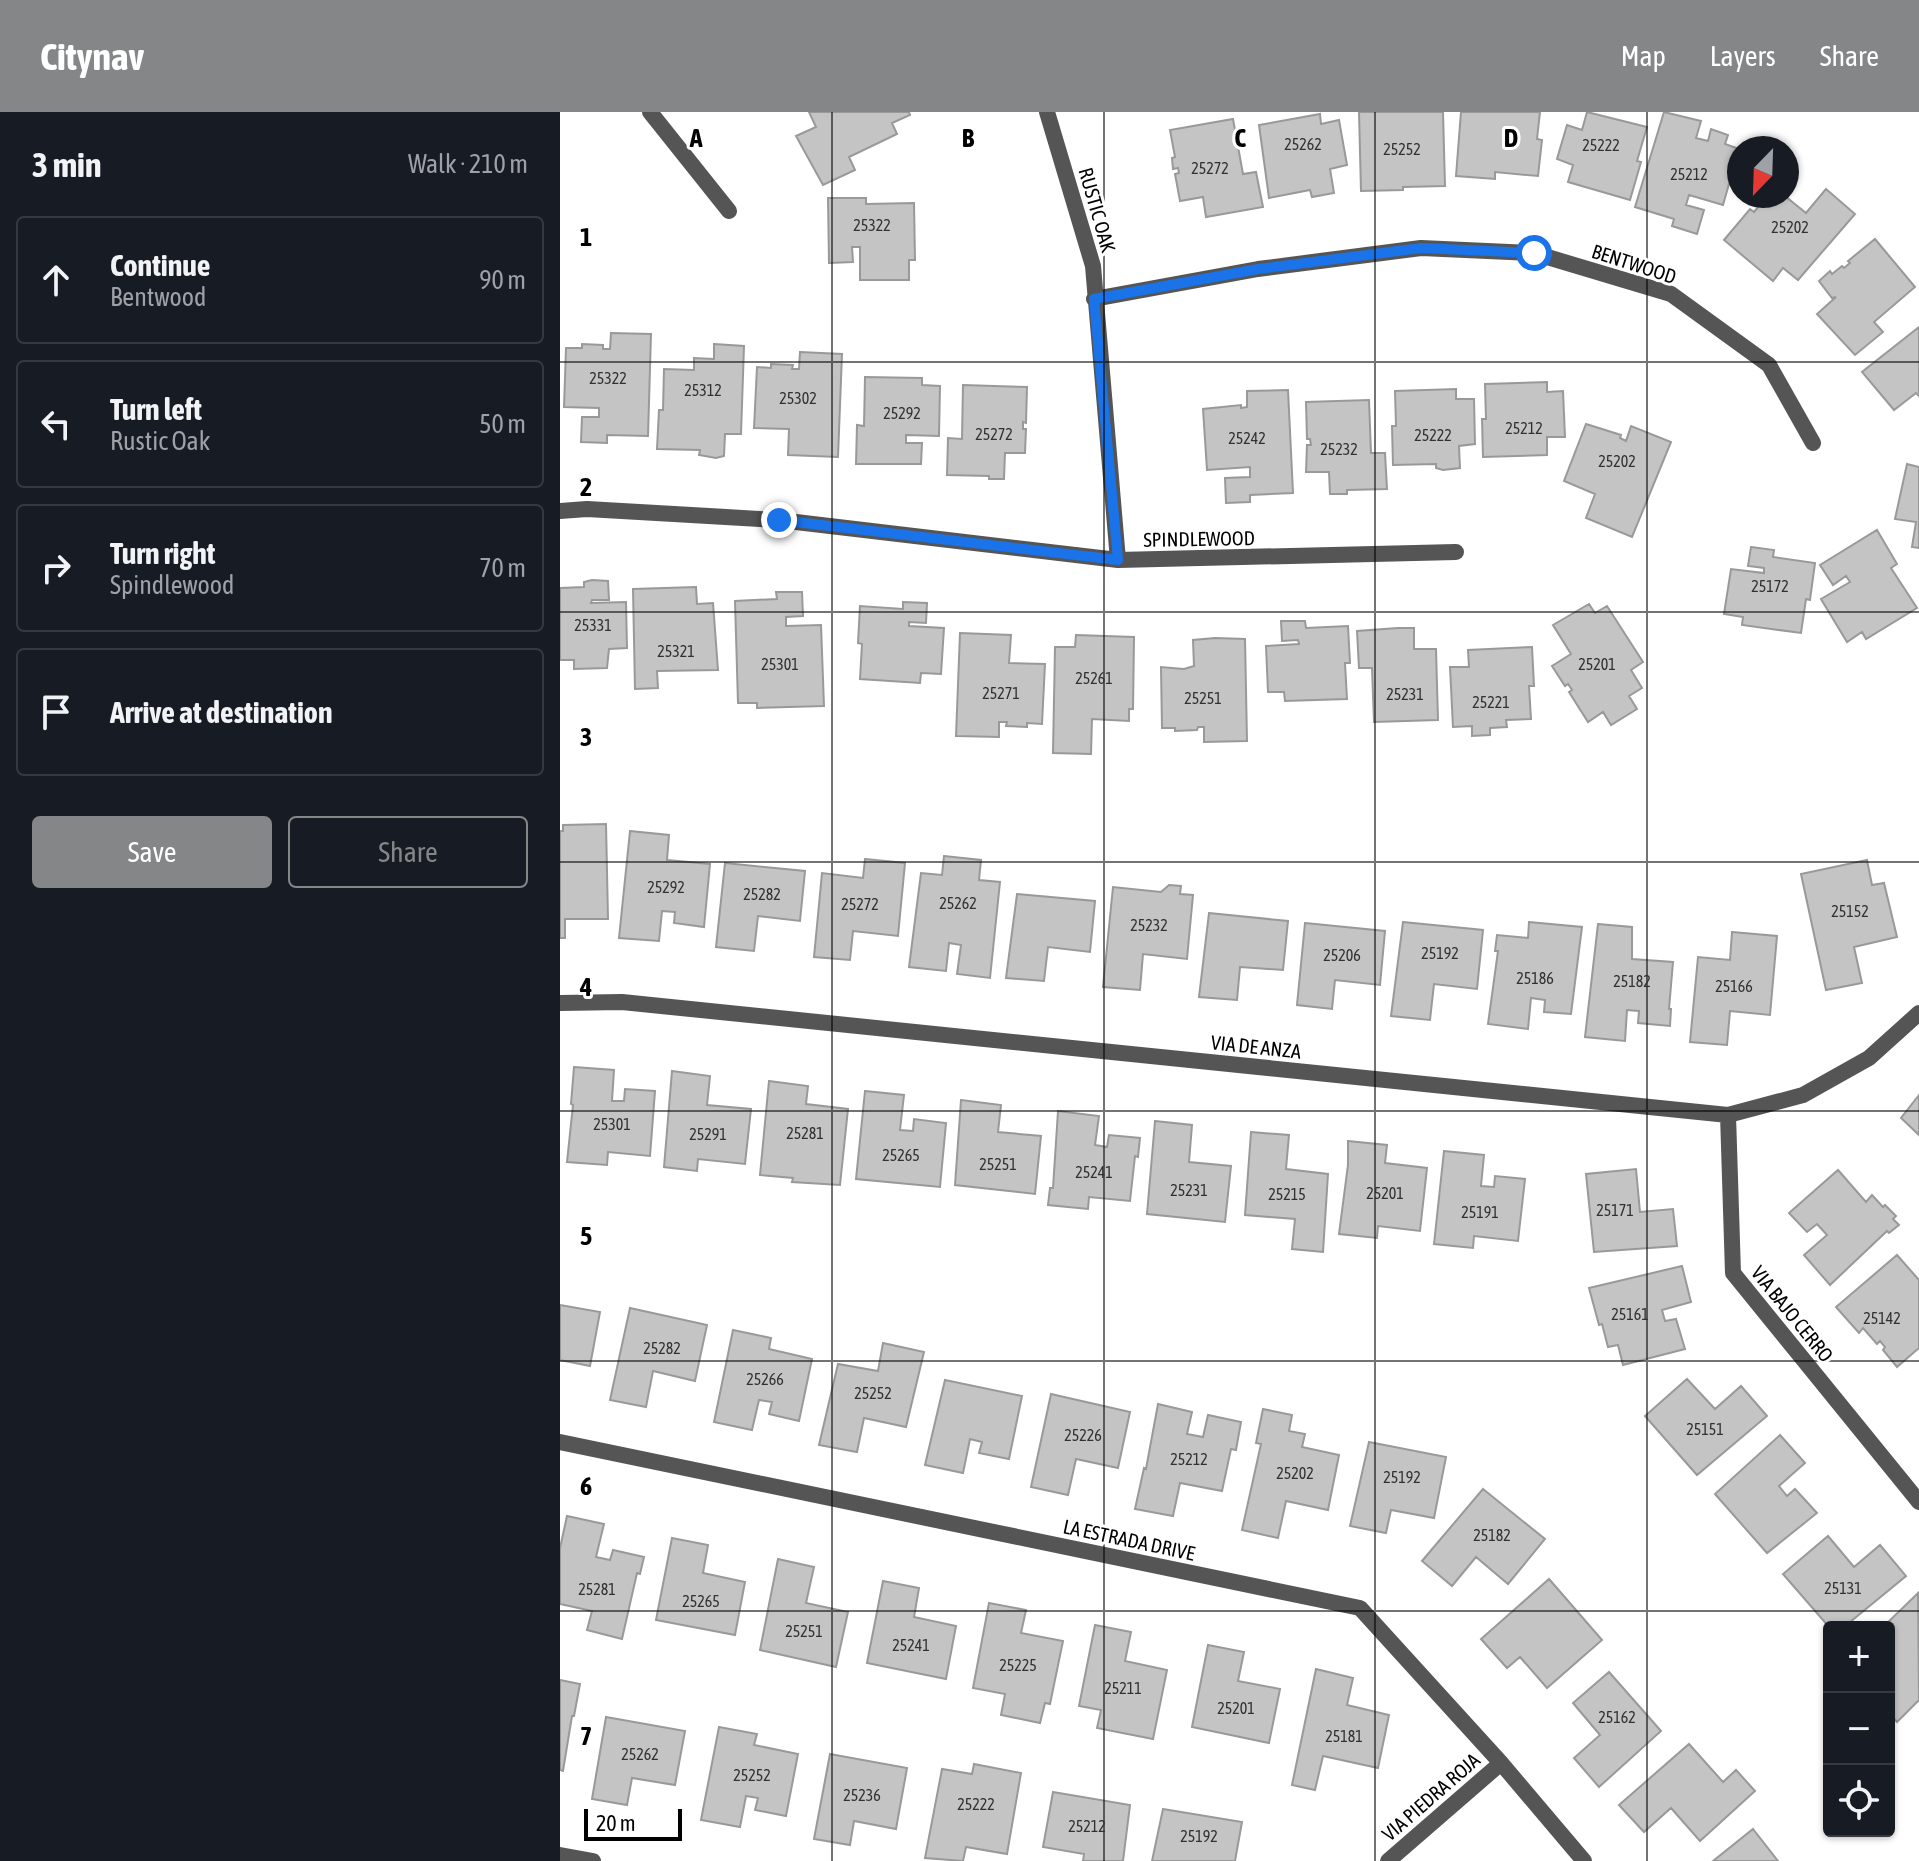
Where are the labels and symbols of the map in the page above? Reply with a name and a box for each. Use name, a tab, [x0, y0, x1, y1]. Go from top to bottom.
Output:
text: A	[689, 123, 703, 153]
text: B	[962, 123, 975, 153]
text: C	[1234, 123, 1246, 153]
text: D	[1504, 123, 1518, 153]
house number: 25262	[1284, 135, 1322, 153]
house number: 25222	[1582, 136, 1620, 154]
north arrow	[1727, 136, 1799, 208]
house number: 25252	[1383, 140, 1421, 158]
house number: 25272	[1191, 159, 1229, 177]
street label: RUSTIC OAK	[1074, 165, 1121, 255]
house number: 25212	[1670, 165, 1708, 183]
house number: 25322	[853, 216, 891, 234]
house number: 25202	[1771, 218, 1809, 236]
text: 1	[580, 222, 592, 252]
route start	[1516, 235, 1552, 271]
street label: BENTWOOD	[1589, 239, 1679, 288]
house number: 25322	[589, 369, 627, 387]
house number: 25312	[684, 381, 722, 399]
house number: 25302	[779, 389, 817, 407]
house number: 25292	[883, 404, 921, 422]
house number: 25212	[1505, 419, 1543, 437]
house number: 25272	[975, 425, 1013, 443]
house number: 25222	[1414, 426, 1452, 444]
house number: 25242	[1228, 429, 1266, 447]
house number: 25232	[1320, 440, 1358, 458]
house number: 25202	[1598, 452, 1636, 470]
text: 2	[580, 472, 592, 502]
route end	[761, 502, 797, 538]
street label: SPINDLEWOOD	[1143, 526, 1255, 551]
house number: 25172	[1751, 577, 1789, 595]
house number: 25331	[574, 616, 612, 634]
house number: 25321	[657, 642, 695, 660]
house number: 25301	[761, 655, 799, 673]
house number: 25201	[1578, 655, 1616, 673]
house number: 25261	[1075, 669, 1113, 687]
house number: 25271	[982, 684, 1020, 702]
house number: 25231	[1386, 685, 1424, 703]
house number: 25251	[1184, 689, 1222, 707]
house number: 25221	[1472, 693, 1510, 711]
text: 3	[580, 722, 592, 752]
house number: 25292	[647, 878, 685, 896]
house number: 25282	[743, 885, 781, 903]
house number: 25262	[939, 894, 977, 912]
house number: 25272	[841, 895, 879, 913]
house number: 25152	[1831, 902, 1869, 920]
house number: 25232	[1130, 916, 1168, 934]
house number: 25192	[1421, 944, 1459, 962]
house number: 25206	[1323, 946, 1361, 964]
house number: 25186	[1516, 969, 1554, 987]
text: 4	[579, 972, 592, 1002]
house number: 25182	[1613, 972, 1651, 990]
house number: 25166	[1715, 977, 1753, 995]
street label: VIA DE ANZA	[1210, 1030, 1302, 1063]
house number: 25301	[593, 1115, 631, 1133]
house number: 25281	[786, 1124, 824, 1142]
house number: 25291	[689, 1125, 727, 1143]
house number: 25265	[882, 1146, 920, 1164]
house number: 25251	[979, 1155, 1017, 1173]
house number: 25241	[1075, 1163, 1113, 1181]
house number: 25231	[1170, 1181, 1208, 1199]
house number: 25201	[1366, 1184, 1404, 1202]
house number: 25215	[1268, 1185, 1306, 1203]
house number: 25171	[1596, 1201, 1634, 1219]
house number: 25191	[1461, 1203, 1499, 1221]
text: 5	[580, 1221, 592, 1251]
street label: VIA BAJO CERRO	[1747, 1261, 1838, 1366]
house number: 25161	[1611, 1305, 1649, 1323]
house number: 25142	[1863, 1309, 1901, 1327]
house number: 25282	[643, 1339, 681, 1357]
house number: 25266	[746, 1370, 784, 1388]
house number: 25252	[854, 1384, 892, 1402]
house number: 25151	[1686, 1420, 1724, 1438]
house number: 25226	[1064, 1426, 1102, 1444]
house number: 25212	[1170, 1450, 1208, 1468]
house number: 25202	[1276, 1464, 1314, 1482]
house number: 25192	[1383, 1468, 1421, 1486]
text: 6	[580, 1471, 592, 1501]
street label: LA ESTRADA DRIVE	[1061, 1514, 1198, 1565]
house number: 25182	[1473, 1526, 1511, 1544]
house number: 25131	[1824, 1579, 1862, 1597]
house number: 25281	[578, 1580, 616, 1598]
house number: 25265	[682, 1592, 720, 1610]
house number: 25251	[785, 1622, 823, 1640]
house number: 25241	[892, 1636, 930, 1654]
house number: 25225	[999, 1656, 1037, 1674]
house number: 25211	[1104, 1679, 1142, 1697]
house number: 25201	[1217, 1699, 1255, 1717]
house number: 25162	[1598, 1708, 1636, 1726]
text: 7	[580, 1721, 592, 1751]
house number: 25181	[1325, 1727, 1363, 1745]
house number: 25262	[621, 1745, 659, 1763]
street label: VIA PIEDRA ROJA	[1377, 1748, 1484, 1845]
house number: 25252	[733, 1766, 771, 1784]
house number: 25236	[843, 1786, 881, 1804]
house number: 25222	[957, 1795, 995, 1813]
scale bar	[584, 1805, 682, 1841]
house number: 25212	[1068, 1817, 1106, 1835]
house number: 25192	[1180, 1827, 1218, 1845]

